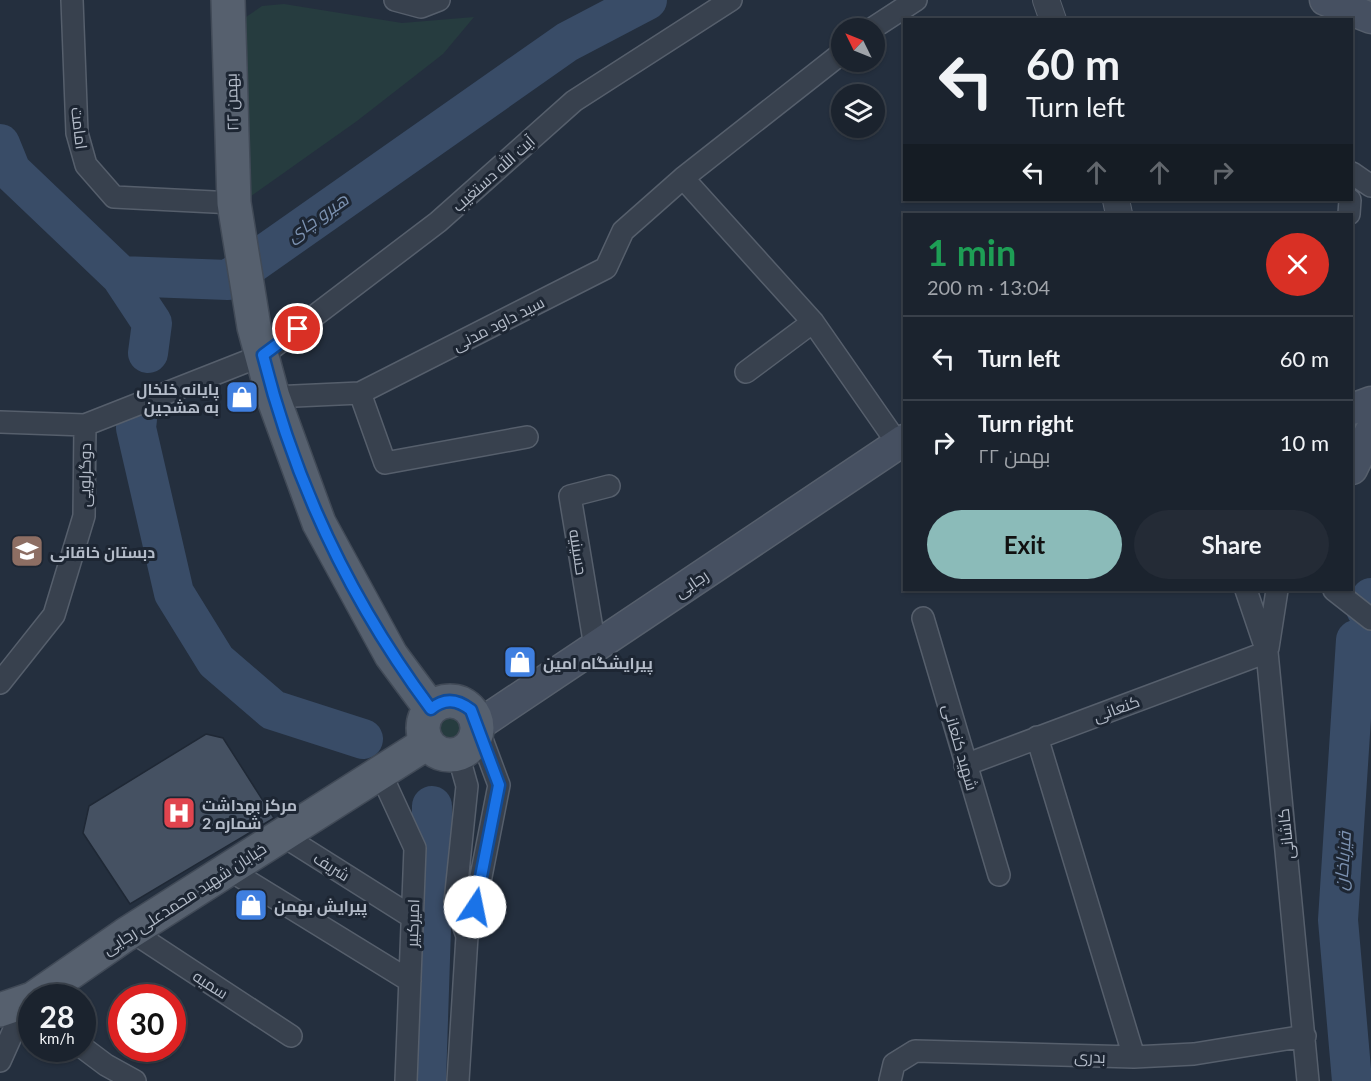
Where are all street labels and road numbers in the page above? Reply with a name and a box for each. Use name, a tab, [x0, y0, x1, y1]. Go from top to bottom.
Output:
street label: ۲۲ بهمن	[220, 73, 244, 131]
street label: امامت	[68, 106, 92, 150]
street label: آیت الله دستغیب	[448, 130, 539, 216]
street label: سید داود مدنی	[449, 292, 548, 356]
street label: دوگرلویی	[74, 443, 96, 507]
street label: حسینیه	[565, 528, 592, 576]
street label: رجایی	[671, 565, 712, 603]
street label: کنعانی	[1090, 691, 1143, 727]
street label: شهید کنعانی	[938, 702, 982, 793]
street label: کاشانی	[1273, 807, 1299, 860]
street label: خیابان شهید محمدعلی رجایی	[99, 838, 271, 960]
street label: شریف	[310, 848, 354, 885]
street label: امیرکبیر	[402, 899, 423, 948]
street label: سمیه	[189, 966, 232, 1003]
street label: بدری	[1074, 1046, 1106, 1068]

